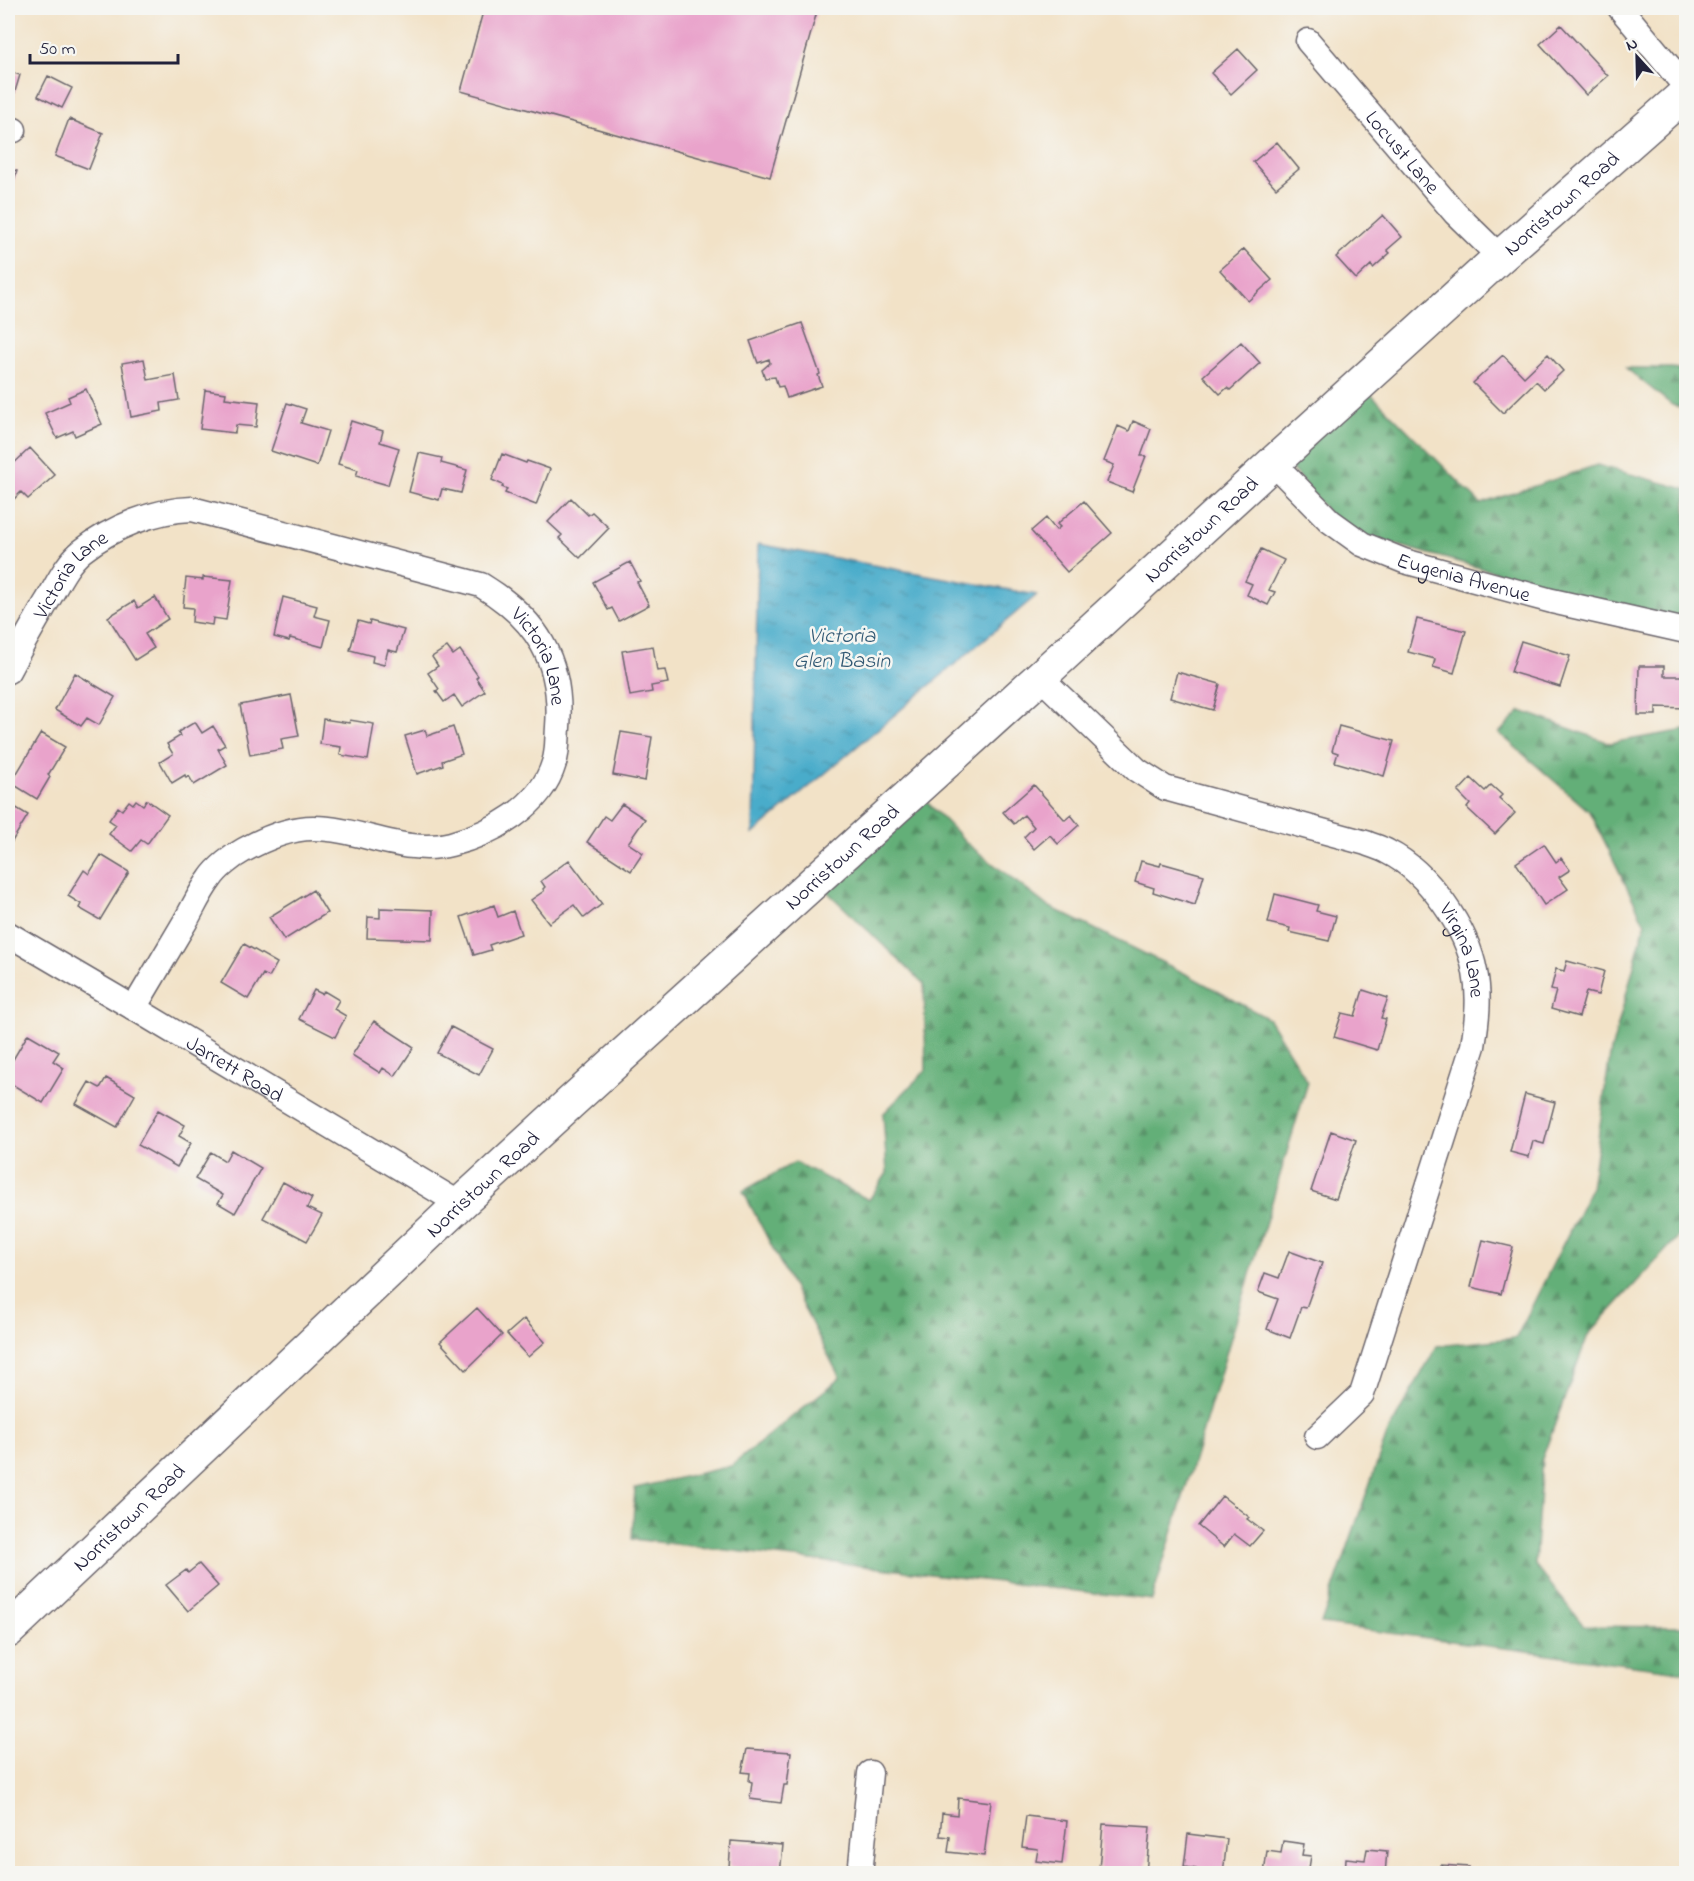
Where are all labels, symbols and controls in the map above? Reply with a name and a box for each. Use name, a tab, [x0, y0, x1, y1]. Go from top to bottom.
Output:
scale bar	[30, 27, 178, 65]
north arrow	[1607, 27, 1667, 87]
text: N	[1623, 32, 1642, 58]
text: 50 m	[39, 37, 76, 63]
street label: Locust Lane	[1357, 105, 1446, 202]
street label: Norristown Road	[1498, 145, 1627, 264]
street label: Norristown Road	[1139, 470, 1266, 591]
street label: Victoria Lane	[26, 524, 115, 626]
street label: Eugenia Avenue	[1391, 546, 1534, 612]
street label: Victoria Lane	[502, 600, 572, 707]
water label: Victoria Glen Basin	[794, 621, 891, 678]
street label: Norristown Road	[779, 798, 907, 918]
street label: Virgina Lane	[1430, 897, 1491, 999]
street label: Jarrett Road	[180, 1029, 289, 1112]
street label: Norristown Road	[420, 1125, 548, 1246]
street label: Norristown Road	[67, 1457, 193, 1579]

